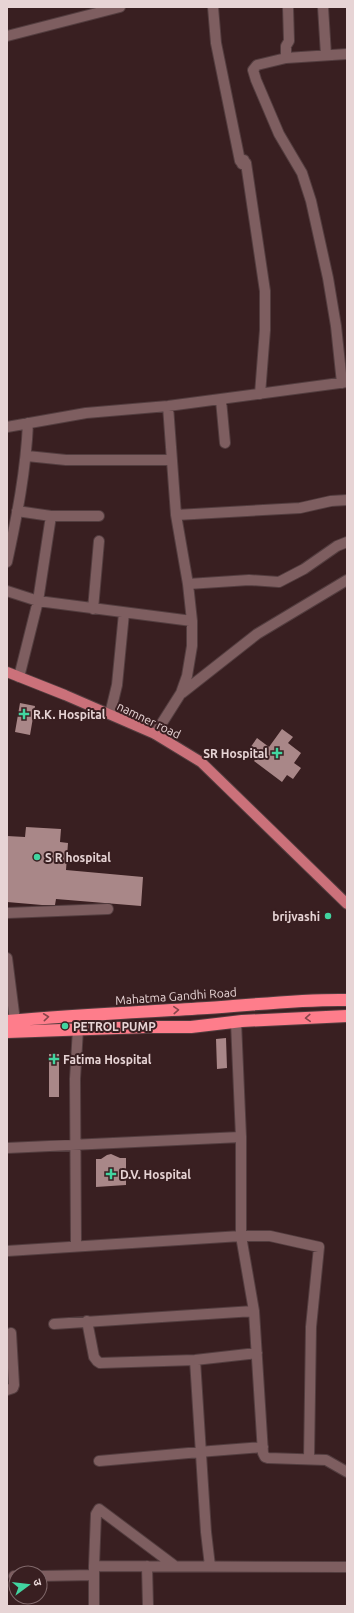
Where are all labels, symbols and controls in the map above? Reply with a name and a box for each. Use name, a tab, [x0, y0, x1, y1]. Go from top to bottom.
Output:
street label: namner road	[115, 699, 183, 741]
marker: R.K. Hospital	[18, 708, 30, 720]
place label: R.K. Hospital	[33, 708, 106, 721]
place label: SR Hospital	[203, 747, 268, 760]
marker: SR Hospital	[271, 747, 283, 759]
place label: S R hospital	[45, 851, 111, 864]
marker: S R hospital	[32, 852, 42, 862]
place label: brijvashi	[272, 910, 320, 923]
marker: brijvashi	[323, 911, 333, 921]
street label: Mahatma Gandhi Road	[115, 985, 237, 1007]
one-way arrow	[173, 1006, 179, 1015]
one-way arrow	[43, 1013, 49, 1022]
one-way arrow	[305, 1014, 311, 1022]
place label: PETROL PUMP	[73, 1020, 156, 1033]
marker: PETROL PUMP	[60, 1021, 70, 1031]
marker: Fatima Hospital	[48, 1053, 60, 1065]
place label: Fatima Hospital	[63, 1053, 152, 1066]
marker: D.V. Hospital	[105, 1168, 117, 1180]
place label: D.V. Hospital	[120, 1168, 191, 1181]
north arrow	[8, 1565, 48, 1605]
text: उ	[31, 1578, 44, 1588]

